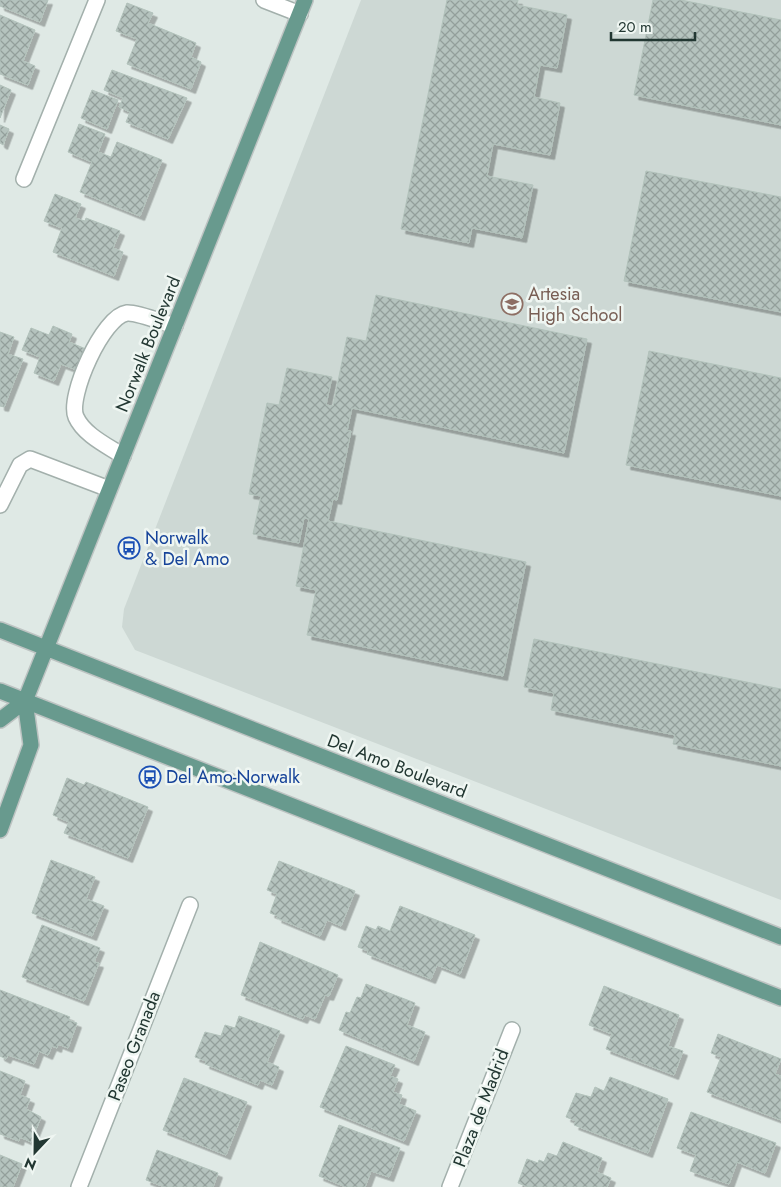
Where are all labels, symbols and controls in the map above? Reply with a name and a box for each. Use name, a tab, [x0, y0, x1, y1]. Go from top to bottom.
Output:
scale bar	[611, 10, 695, 42]
text: 20 m	[618, 16, 652, 38]
street label: Norwalk Boulevard	[109, 272, 187, 416]
place label: Artesia High School	[528, 281, 622, 328]
school or university icon: Artesia High School	[500, 292, 524, 316]
place label: Norwalk & Del Amo	[145, 525, 230, 572]
bus stop icon: Norwalk & Del Amo	[117, 536, 141, 560]
street label: Del Amo Boulevard	[323, 727, 471, 805]
place label: Del Amo-Norwalk	[166, 764, 300, 790]
bus stop icon: Del Amo-Norwalk	[138, 765, 162, 789]
street label: Paseo Granada	[101, 987, 167, 1105]
street label: Plaza de Madrid	[447, 1045, 515, 1171]
north arrow	[10, 1127, 60, 1177]
text: N	[21, 1153, 39, 1175]

